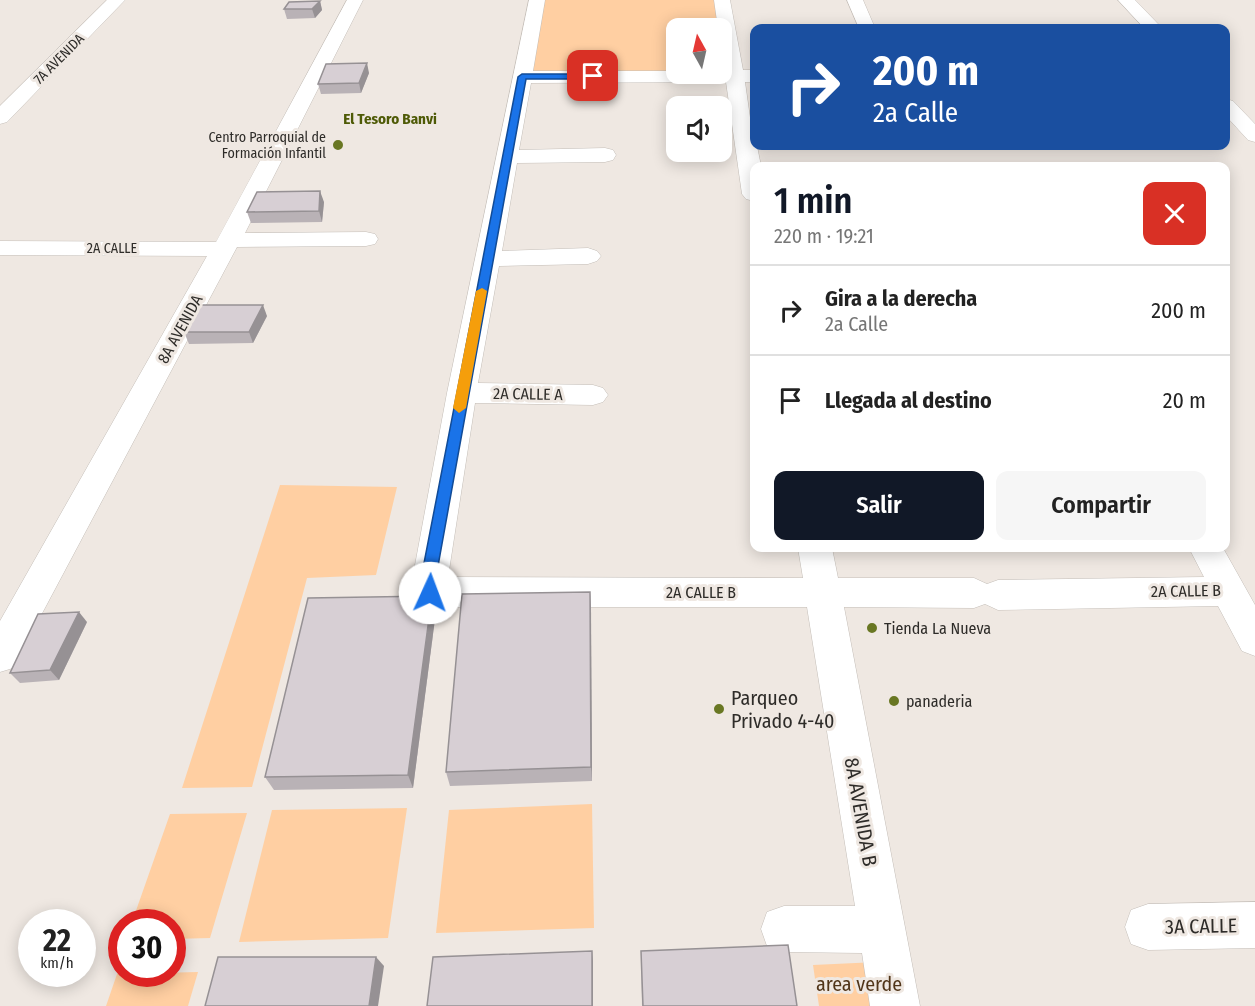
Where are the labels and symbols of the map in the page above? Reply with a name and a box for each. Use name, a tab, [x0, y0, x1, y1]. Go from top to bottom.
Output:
north arrow	[666, 18, 732, 84]
street label: 7A AVENIDA	[30, 30, 88, 88]
pin	[567, 50, 618, 101]
district label: El Tesoro Banvi	[343, 110, 437, 128]
place label: Centro Parroquial de Formación Infantil	[208, 129, 326, 162]
marker: Centro Parroquial de Formación Infantil	[331, 138, 345, 152]
street label: 2A CALLE	[87, 240, 138, 257]
street label: 8A AVENIDA	[153, 291, 207, 367]
street label: 2A CALLE A	[493, 384, 564, 404]
position arrow	[398, 561, 462, 625]
street label: 2A CALLE B	[1151, 581, 1221, 601]
street label: 2A CALLE B	[666, 583, 736, 602]
place label: Tienda La Nueva	[884, 619, 991, 638]
marker: Tienda La Nueva	[865, 621, 879, 635]
place label: Parqueo Privado 4-40	[731, 686, 834, 733]
place label: panaderia	[906, 692, 973, 711]
marker: panaderia	[887, 694, 901, 708]
marker: Parqueo Privado 4-40	[712, 702, 726, 716]
street label: 8A AVENIDA B	[840, 756, 882, 868]
speed limit sign: 30	[108, 909, 186, 987]
street label: 3A CALLE	[1165, 913, 1237, 939]
park label: area verde	[816, 972, 902, 996]

